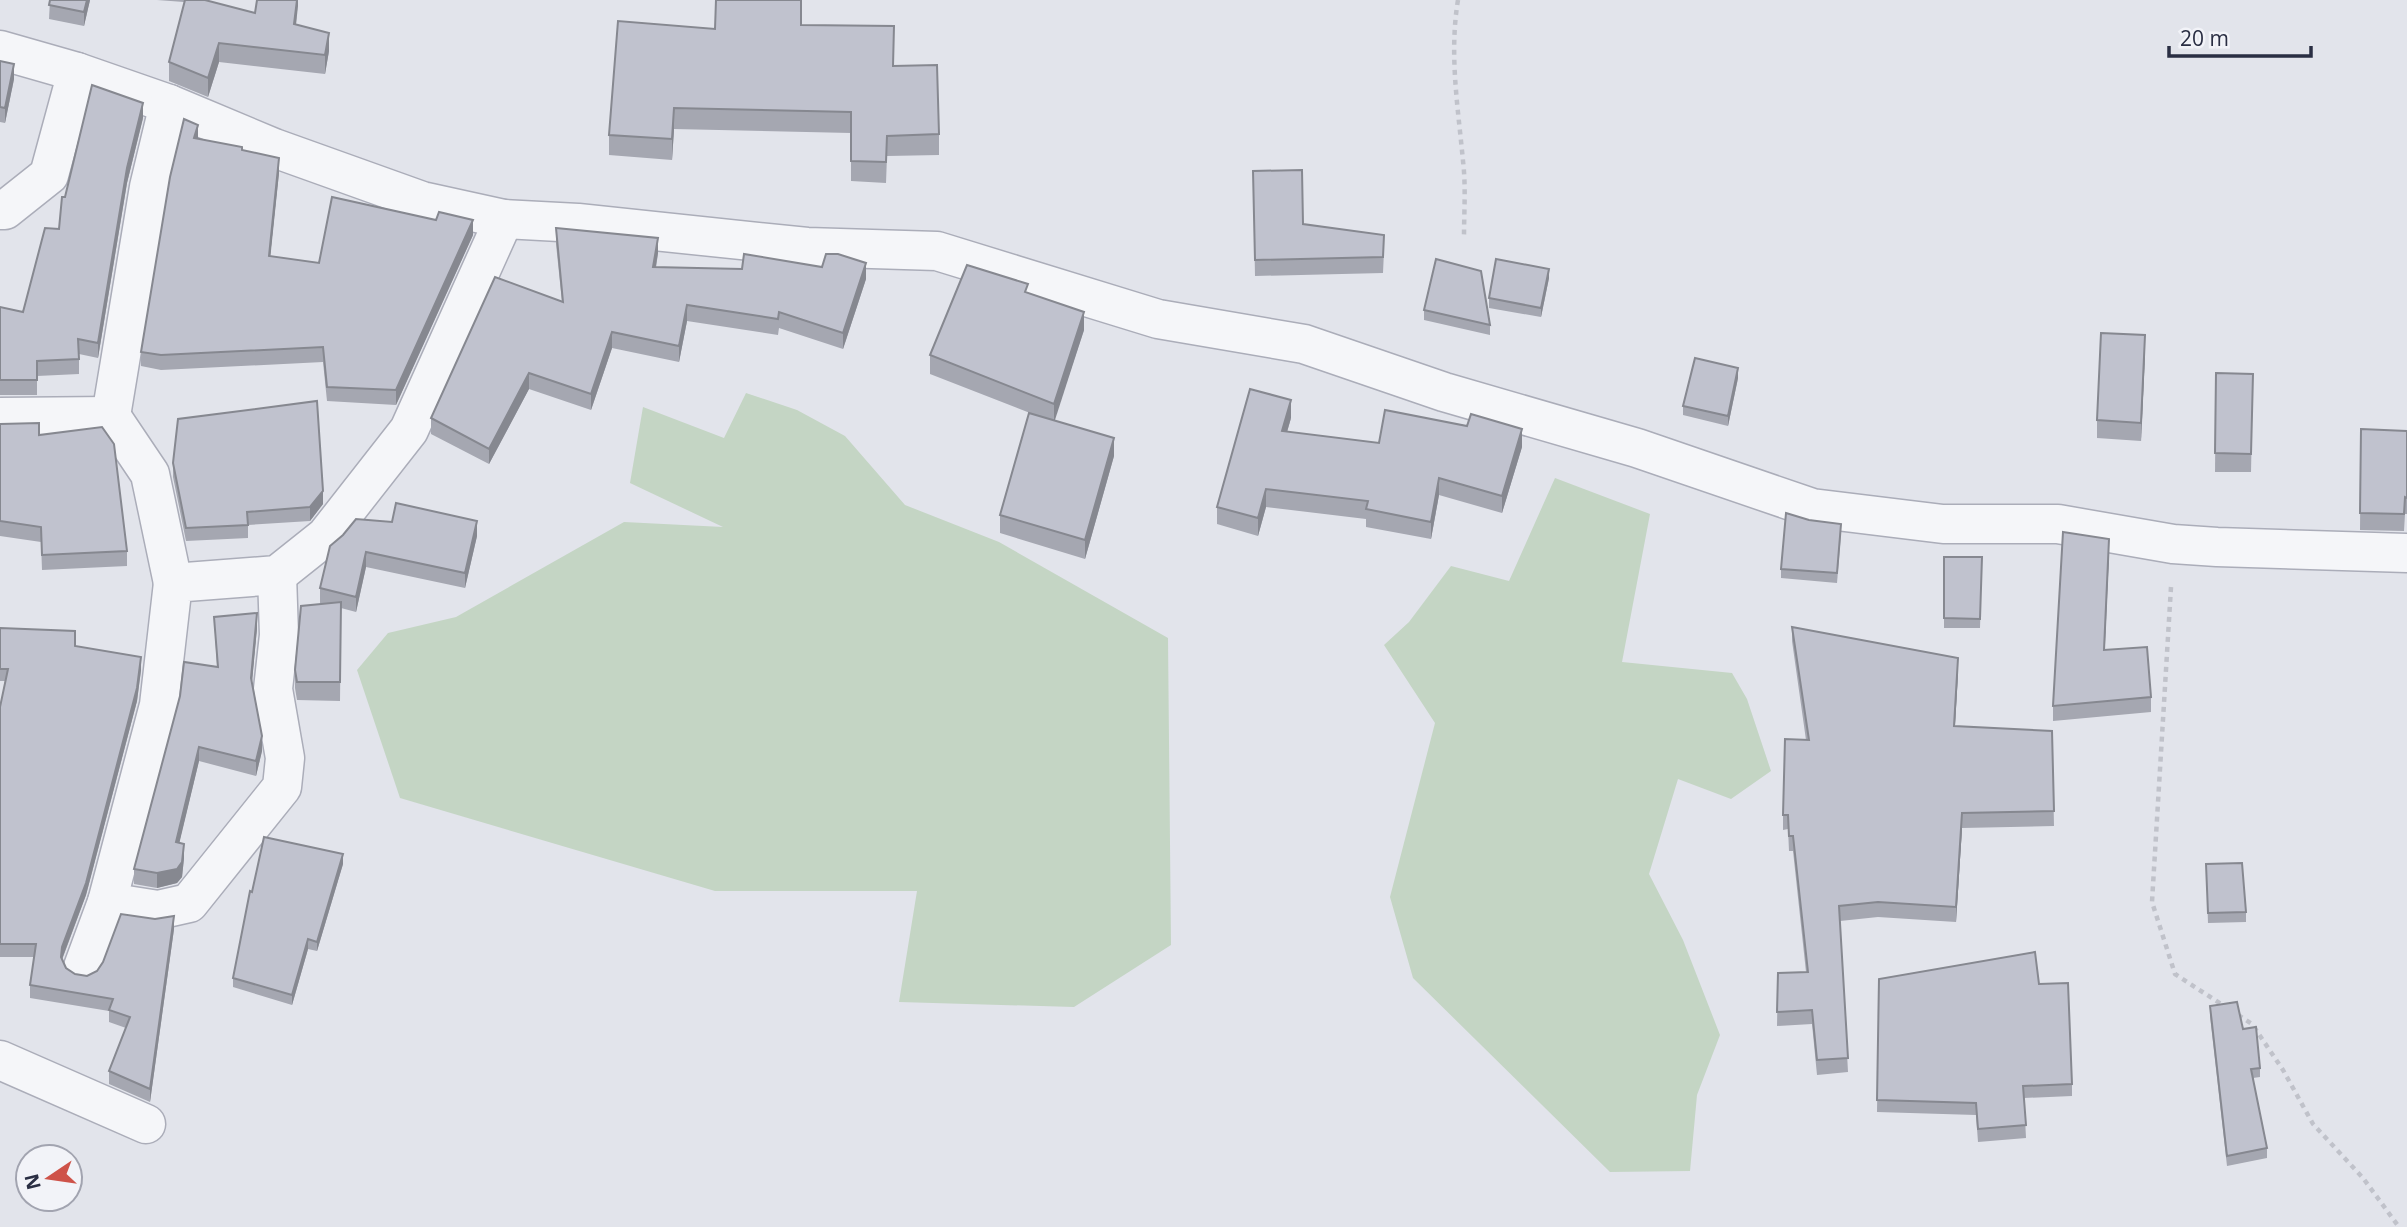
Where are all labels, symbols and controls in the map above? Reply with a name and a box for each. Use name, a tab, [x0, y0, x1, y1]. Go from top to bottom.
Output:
scale bar	[2169, 14, 2311, 58]
text: 20 m	[2180, 24, 2229, 52]
north arrow	[14, 1143, 84, 1213]
text: N	[18, 1171, 47, 1192]

